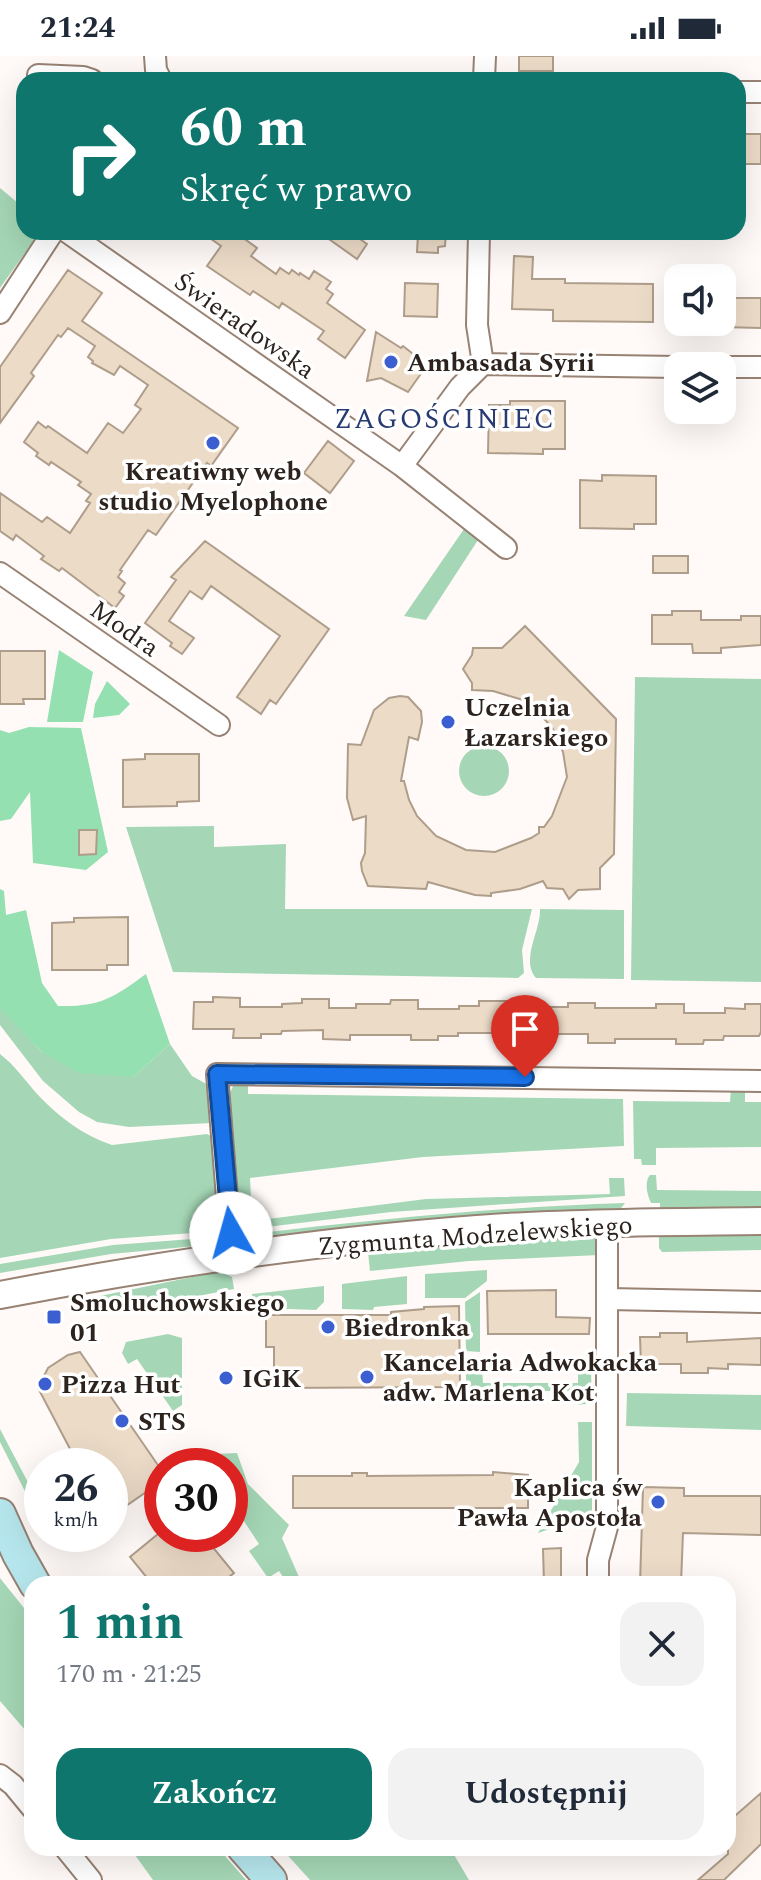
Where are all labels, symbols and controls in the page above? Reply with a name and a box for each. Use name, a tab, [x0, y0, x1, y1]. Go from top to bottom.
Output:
text: 21:24	[40, 5, 115, 51]
text: 60 m	[180, 86, 307, 171]
icon: right	[48, 104, 152, 208]
text: Skręć w prawo	[180, 163, 413, 218]
street label: Świeradowska	[166, 262, 323, 389]
map controls	[664, 264, 736, 424]
button: sound	[664, 264, 736, 336]
place label: Ambasada Syrii	[407, 343, 595, 383]
button: layers	[664, 352, 736, 424]
marker: Ambasada Syrii	[382, 353, 400, 371]
district label: ZAGOŚCINIEC	[334, 398, 556, 441]
marker: Kreatiwny web studio Myelophone	[204, 434, 222, 452]
place label: Kreatiwny web studio Myelophone	[98, 452, 328, 522]
street label: Modra	[81, 590, 168, 667]
place label: Uczelnia Łazarskiego	[464, 688, 608, 758]
marker: Uczelnia Łazarskiego	[439, 713, 457, 731]
pin	[491, 995, 559, 1077]
icon: arrive	[503, 1007, 547, 1051]
position arrow	[189, 1191, 273, 1275]
street label: Zygmunta Modzelewskiego	[316, 1205, 634, 1267]
place label: Smoluchowskiego 01	[70, 1283, 285, 1353]
marker: Smoluchowskiego 01	[45, 1308, 63, 1326]
place label: Biedronka	[344, 1308, 470, 1348]
marker: Biedronka	[319, 1318, 337, 1336]
place label: Kancelaria Adwokacka adw. Marlena Kot	[383, 1343, 658, 1413]
place label: IGiK	[242, 1359, 301, 1399]
place label: Pizza Hut	[61, 1365, 180, 1405]
marker: Kancelaria Adwokacka adw. Marlena Kot	[358, 1368, 376, 1386]
marker: IGiK	[217, 1369, 235, 1387]
marker: Pizza Hut	[36, 1375, 54, 1393]
place label: STS	[138, 1402, 186, 1442]
marker: STS	[113, 1412, 131, 1430]
speed limit sign: 30	[144, 1448, 248, 1552]
text: 26	[54, 1459, 98, 1520]
place label: Kaplica św Pawła Apostoła	[457, 1468, 643, 1538]
marker: Kaplica św Pawła Apostoła	[649, 1493, 667, 1511]
text: km/h	[54, 1505, 99, 1535]
text: 1 min	[56, 1587, 184, 1660]
button: close	[620, 1602, 704, 1686]
text: 170 m · 21:25	[56, 1654, 202, 1694]
button: Zakończ	[56, 1748, 372, 1840]
button: Udostępnij	[388, 1748, 704, 1840]

